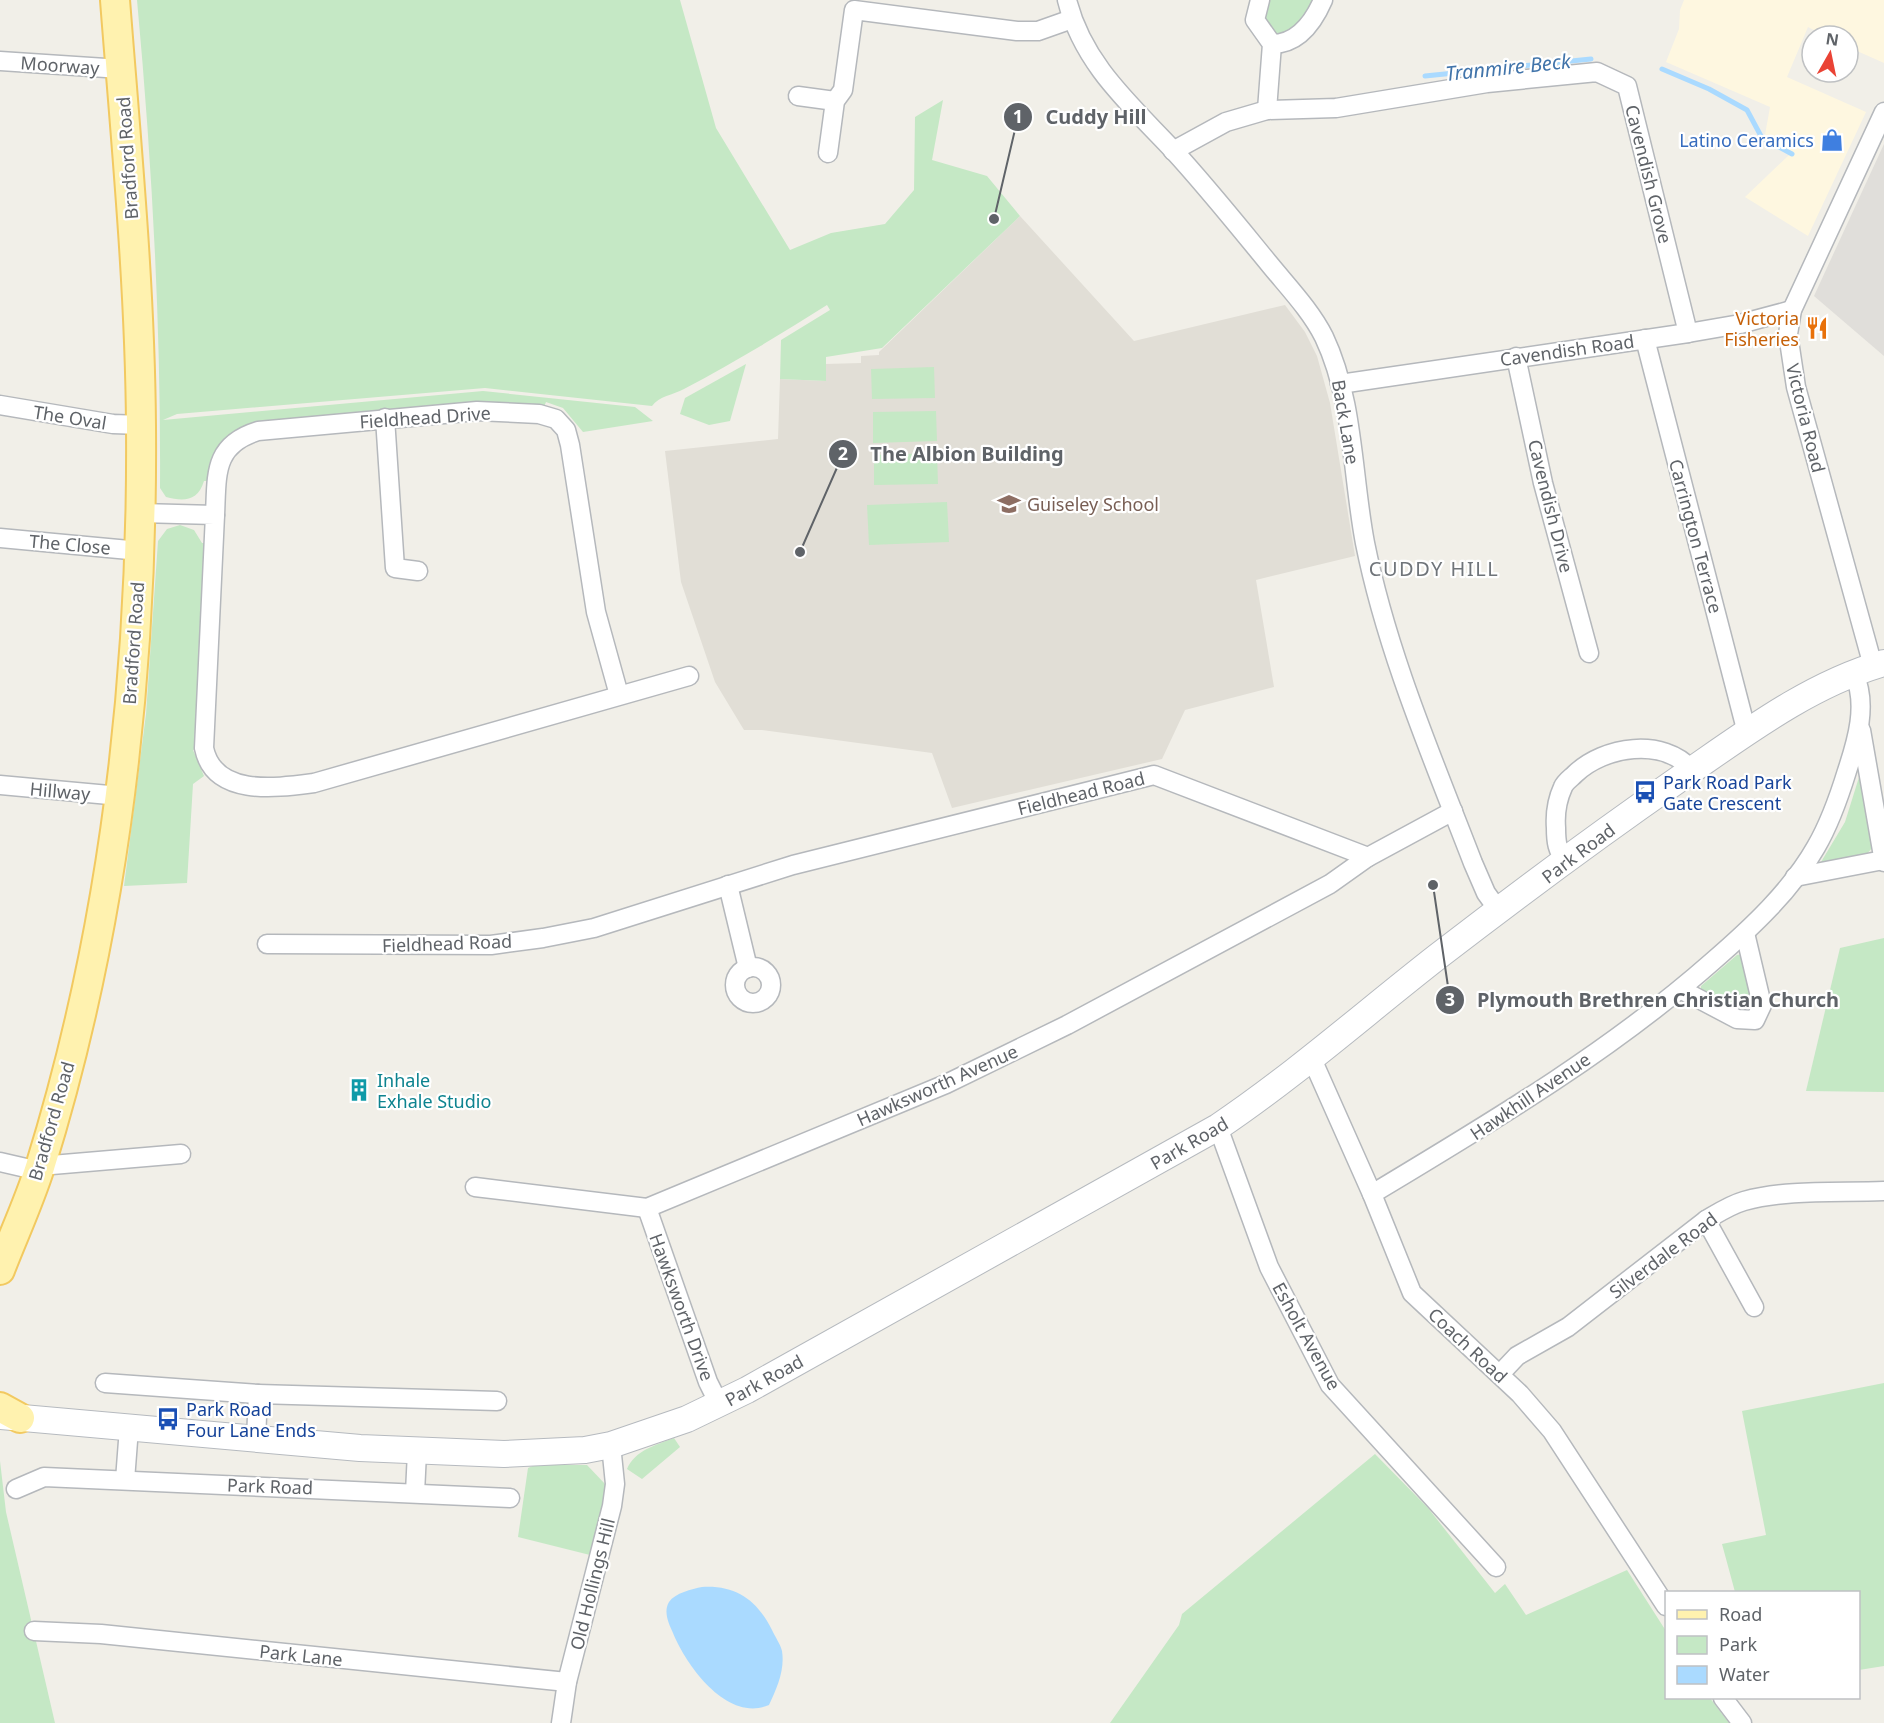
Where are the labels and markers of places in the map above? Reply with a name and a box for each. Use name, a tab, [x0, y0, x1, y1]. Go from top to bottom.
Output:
callout: Cuddy Hill	[1003, 98, 1158, 136]
shop icon: Latino Ceramics	[1819, 127, 1845, 153]
place label: Latino Ceramics	[1679, 128, 1814, 152]
place label: Victoria Fisheries	[1724, 306, 1799, 351]
restaurant icon: Victoria Fisheries	[1804, 315, 1830, 341]
callout: The Albion Building	[828, 435, 1075, 473]
school or university icon: Guiseley School	[996, 491, 1022, 517]
place label: Guiseley School	[1027, 492, 1159, 516]
place label: Park Road Park Gate Crescent	[1663, 770, 1792, 815]
bus stop icon: Park Road Park Gate Crescent	[1632, 779, 1658, 805]
callout: Plymouth Brethren Christian Church	[1435, 981, 1851, 1019]
place label: Inhale Exhale Studio	[377, 1068, 491, 1113]
building icon: Inhale Exhale Studio	[346, 1077, 372, 1103]
place label: Park Road Four Lane Ends	[186, 1397, 316, 1442]
bus stop icon: Park Road Four Lane Ends	[155, 1406, 181, 1432]

